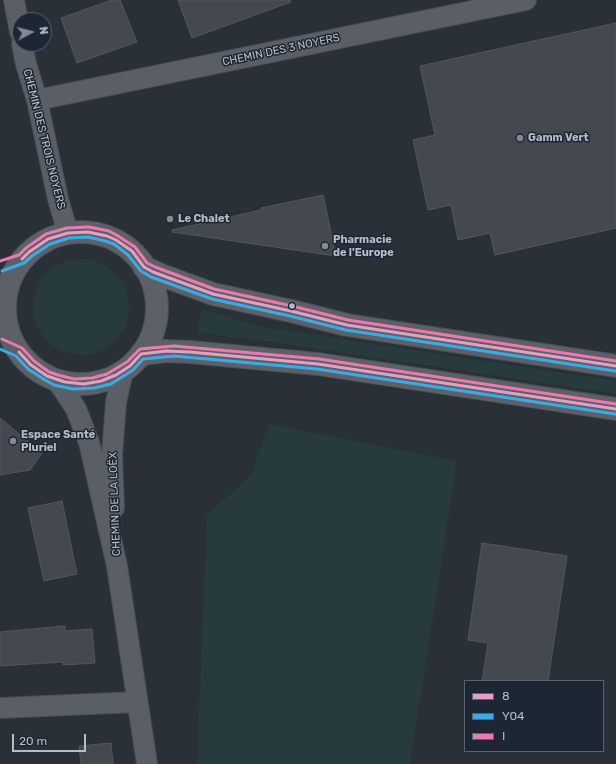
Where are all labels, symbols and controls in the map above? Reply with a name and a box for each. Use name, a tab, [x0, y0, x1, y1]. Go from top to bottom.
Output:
north arrow	[12, 12, 52, 52]
text: N	[36, 26, 50, 35]
street label: CHEMIN DES 3 NOYERS	[221, 31, 341, 69]
street label: CHEMIN DES TROIS NOYERS	[20, 68, 68, 210]
place label: Gamm Vert	[528, 131, 589, 145]
marker: Gamm Vert	[515, 133, 525, 143]
place label: Le Chalet	[178, 212, 230, 226]
marker: Le Chalet	[165, 214, 175, 224]
place label: Pharmacie de l'Europe	[333, 233, 394, 259]
marker: Pharmacie de l'Europe	[320, 241, 330, 251]
unlabelled marker	[287, 301, 297, 311]
place label: Espace Santé Pluriel	[21, 428, 95, 454]
marker: Espace Santé Pluriel	[8, 436, 18, 446]
street label: CHEMIN DE LA LOËX	[107, 452, 123, 556]
legend	[464, 680, 604, 752]
text: 8	[502, 689, 510, 703]
text: Y04	[502, 709, 525, 723]
scale bar	[14, 726, 88, 752]
text: I	[502, 729, 505, 743]
text: 20 m	[19, 734, 47, 748]

